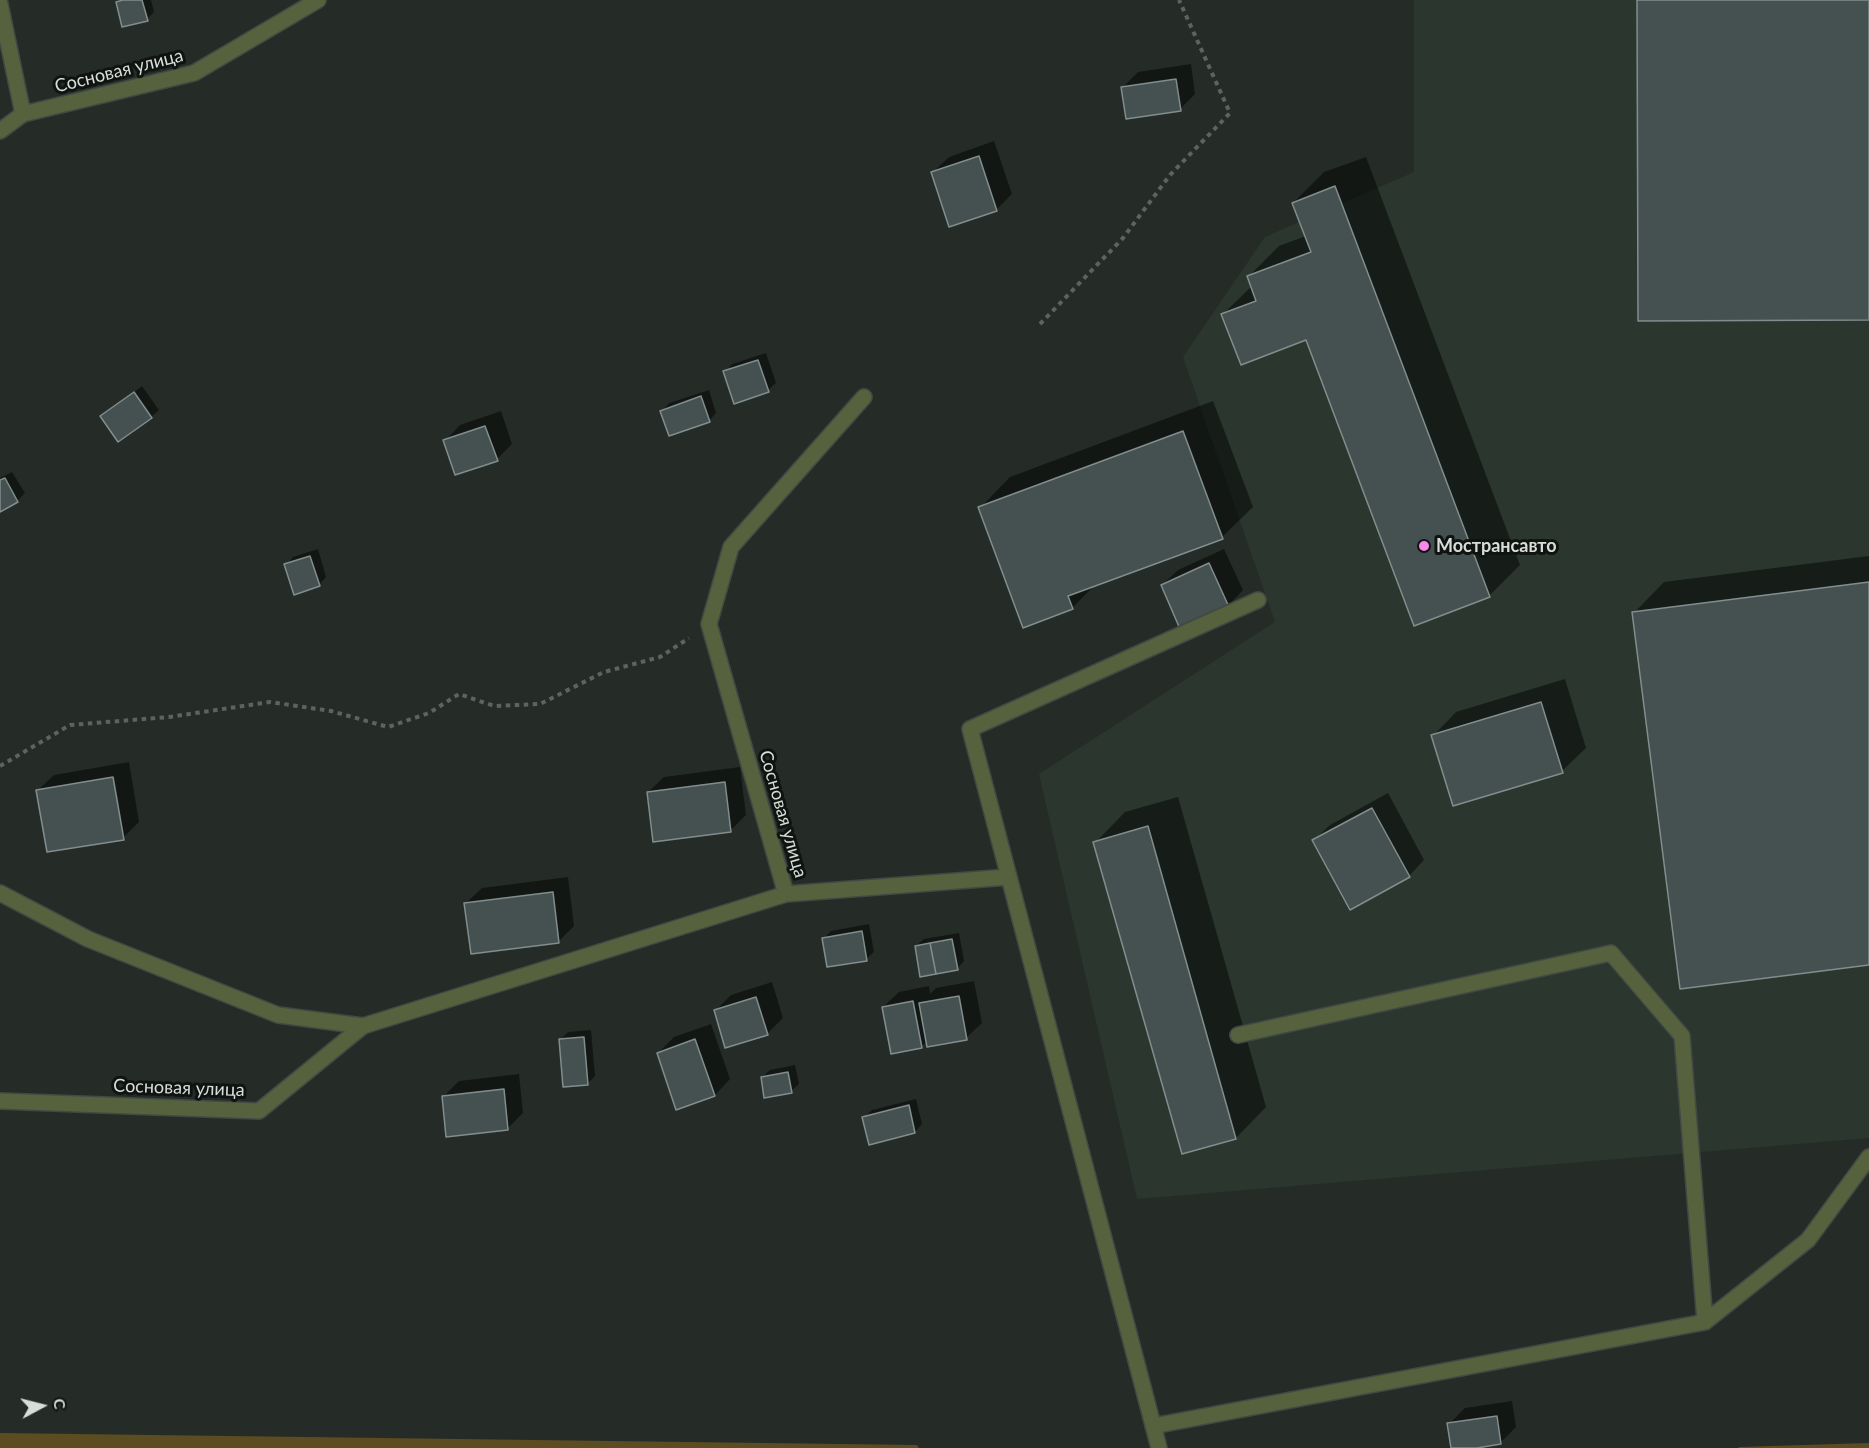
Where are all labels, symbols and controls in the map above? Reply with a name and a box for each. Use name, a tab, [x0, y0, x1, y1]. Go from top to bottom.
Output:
street label: Сосновая улица	[53, 45, 185, 97]
place label: Мострансавто	[1436, 535, 1557, 557]
marker: Мострансавто	[1417, 539, 1431, 553]
street label: Сосновая улица	[754, 748, 812, 880]
street label: Сосновая улица	[113, 1075, 245, 1101]
north arrow	[12, 1376, 72, 1436]
text: С	[50, 1397, 70, 1410]

